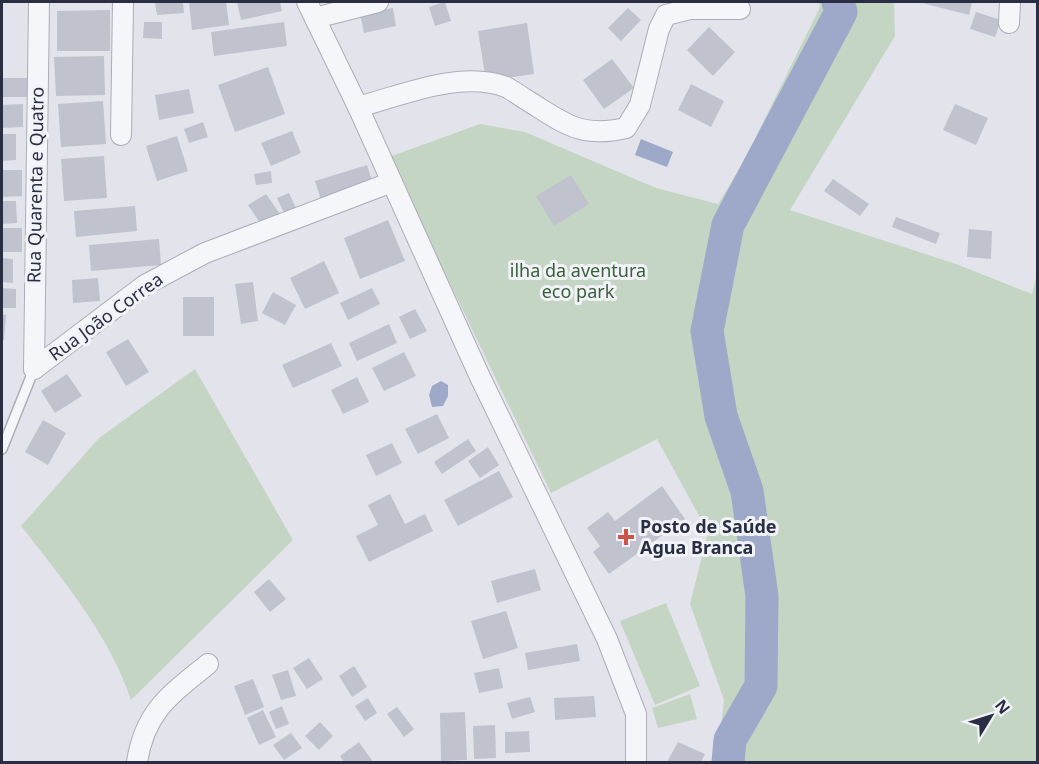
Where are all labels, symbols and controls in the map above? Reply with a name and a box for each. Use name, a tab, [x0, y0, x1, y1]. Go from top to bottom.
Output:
street label: Rua Quarenta e Quatro	[21, 86, 49, 283]
park label: ilha da aventura eco park	[510, 258, 646, 303]
street label: Rua João Correa	[44, 267, 167, 366]
place label: Posto de Saúde Agua Branca	[640, 514, 777, 559]
marker: Posto de Saúde Agua Branca	[617, 528, 635, 546]
north arrow	[961, 686, 1021, 746]
text: N	[990, 695, 1015, 719]

